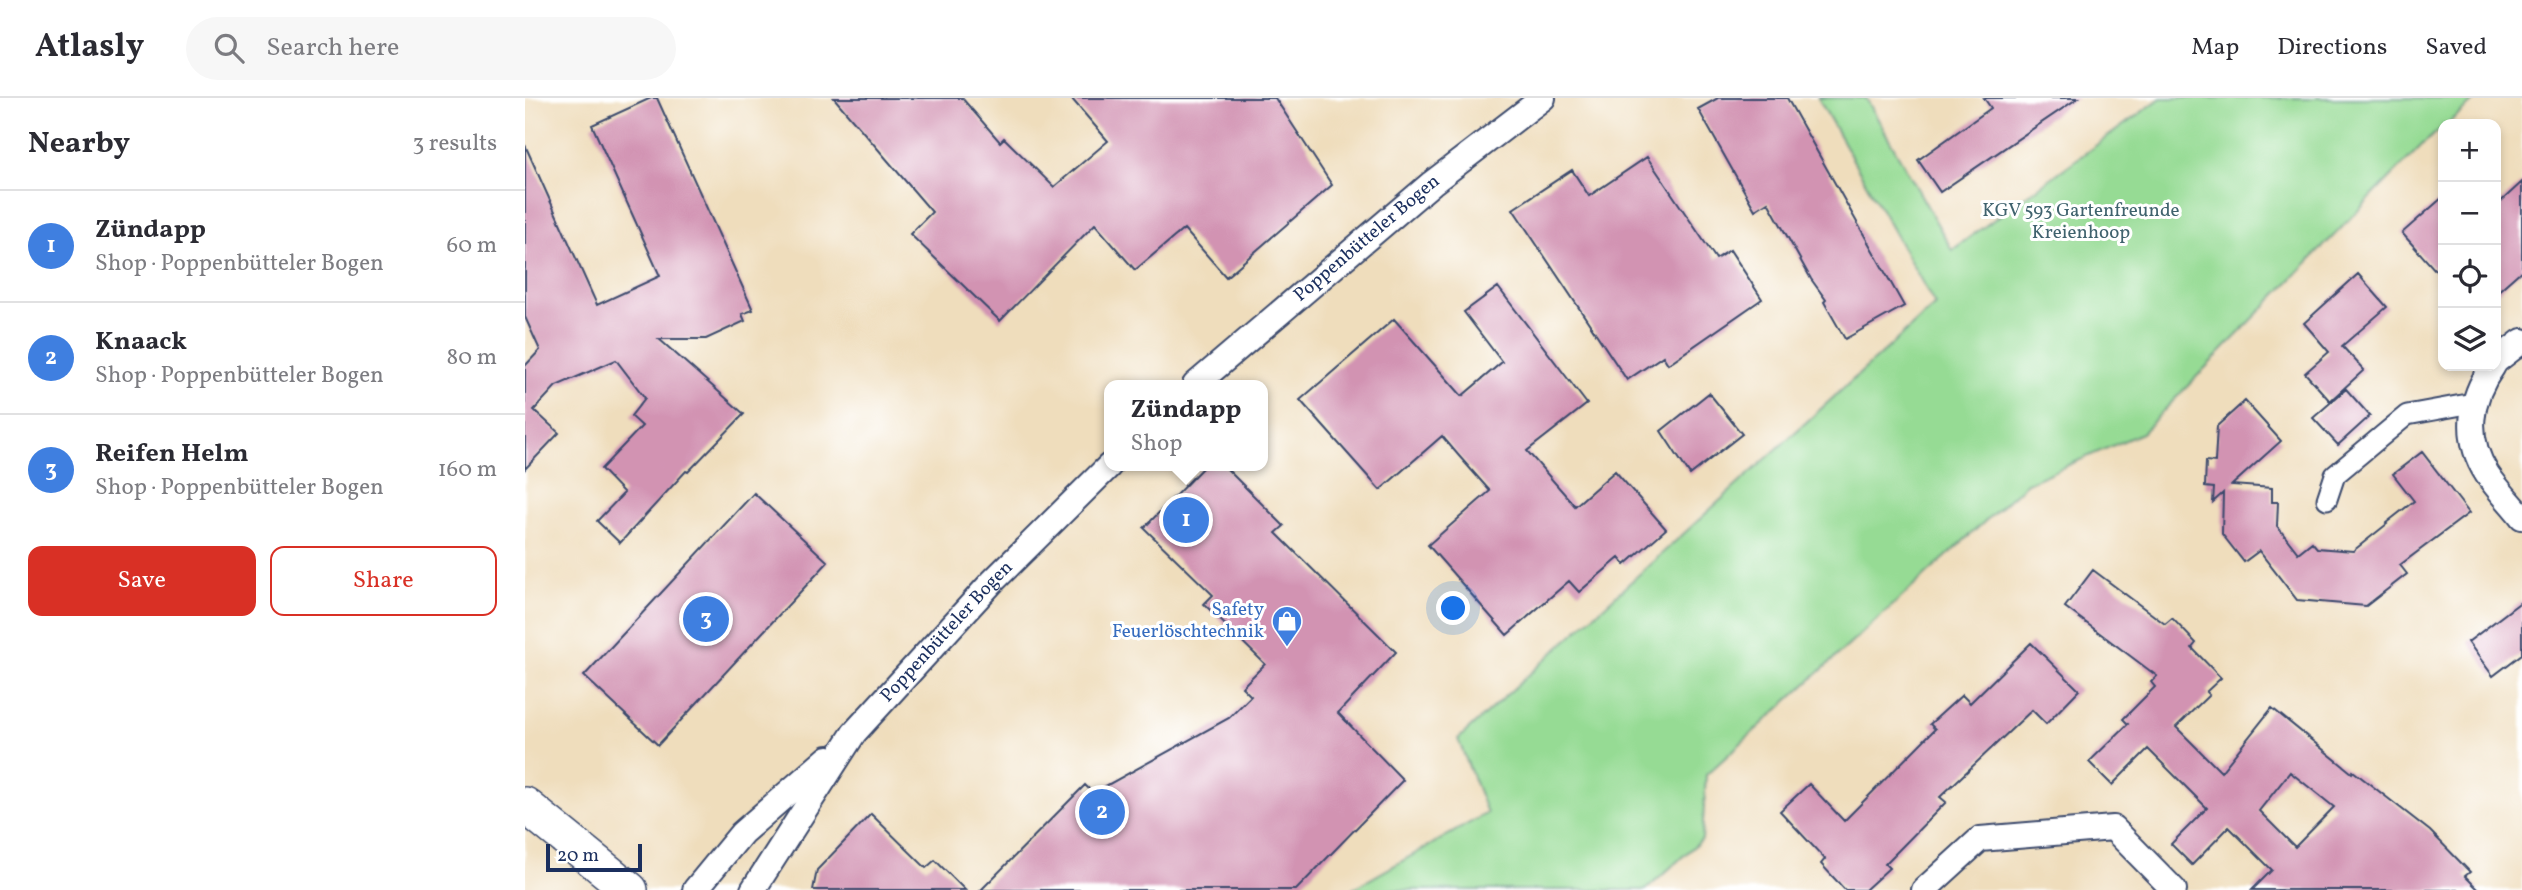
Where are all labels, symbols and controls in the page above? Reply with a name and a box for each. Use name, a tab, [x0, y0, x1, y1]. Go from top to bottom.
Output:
search box	[186, 17, 676, 80]
text: Atlasly	[35, 25, 144, 71]
icon: search	[210, 29, 248, 67]
text: Search here	[266, 30, 399, 66]
text: Map	[2191, 31, 2239, 65]
text: Directions	[2277, 31, 2387, 65]
text: Saved	[2425, 31, 2487, 65]
map controls	[2438, 119, 2501, 371]
button: +	[2438, 119, 2501, 182]
text: Nearby	[28, 123, 130, 165]
text: 3 results	[412, 128, 497, 160]
street label: Poppenbütteler Bogen	[1288, 169, 1445, 308]
button: −	[2438, 182, 2501, 245]
park label: KGV 593 Gartenfreunde Kreienhoop	[1982, 198, 2180, 246]
text: Zündapp	[95, 212, 206, 248]
text: 1	[46, 230, 56, 262]
text: 60 m	[447, 230, 497, 262]
button: locate	[2438, 245, 2501, 308]
text: Shop · Poppenbütteler Bogen	[95, 248, 384, 280]
button: layers	[2438, 308, 2501, 371]
text: Knaack	[95, 324, 187, 360]
text: 2	[45, 342, 57, 374]
text: 80 m	[447, 342, 497, 374]
text: Shop · Poppenbütteler Bogen	[95, 360, 384, 392]
popup	[1104, 380, 1268, 471]
text: Zündapp	[1131, 392, 1241, 428]
text: Shop	[1131, 428, 1182, 460]
text: Reifen Helm	[95, 436, 249, 472]
text: 3	[45, 454, 57, 486]
text: 160 m	[438, 454, 497, 486]
text: Shop · Poppenbütteler Bogen	[95, 472, 384, 504]
pin: 1	[1163, 494, 1209, 546]
button: Save	[28, 546, 256, 616]
button: Share	[270, 546, 497, 616]
street label: Poppenbütteler Bogen	[875, 555, 1019, 709]
your location	[1436, 591, 1470, 625]
pin: 3	[683, 593, 729, 645]
place label: Safety Feuerlöschtechnik	[1112, 597, 1264, 645]
shop icon: Safety Feuerlöschtechnik	[1270, 604, 1304, 648]
pin: 2	[1079, 786, 1125, 838]
scale bar	[546, 841, 642, 873]
text: 20 m	[557, 843, 599, 869]

